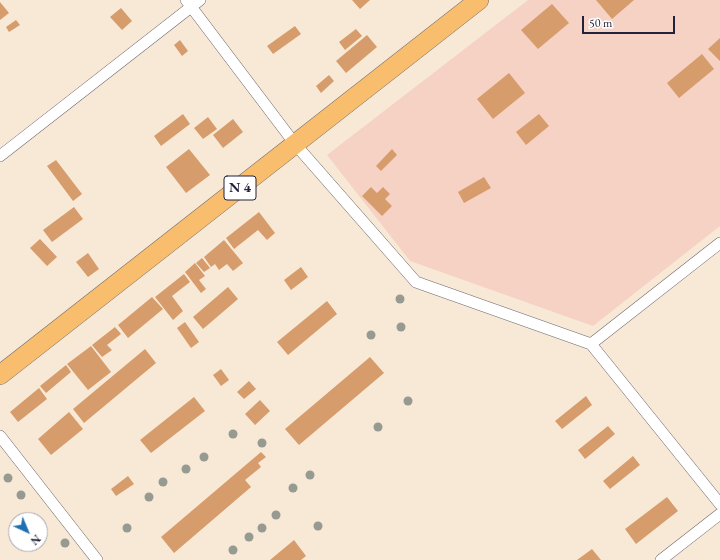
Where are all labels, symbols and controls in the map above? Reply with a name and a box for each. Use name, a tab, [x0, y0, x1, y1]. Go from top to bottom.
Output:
scale bar	[584, 8, 677, 34]
text: 50 m	[589, 15, 612, 31]
road number: N 4	[224, 176, 256, 200]
north arrow	[8, 512, 48, 552]
text: N	[28, 532, 44, 548]

